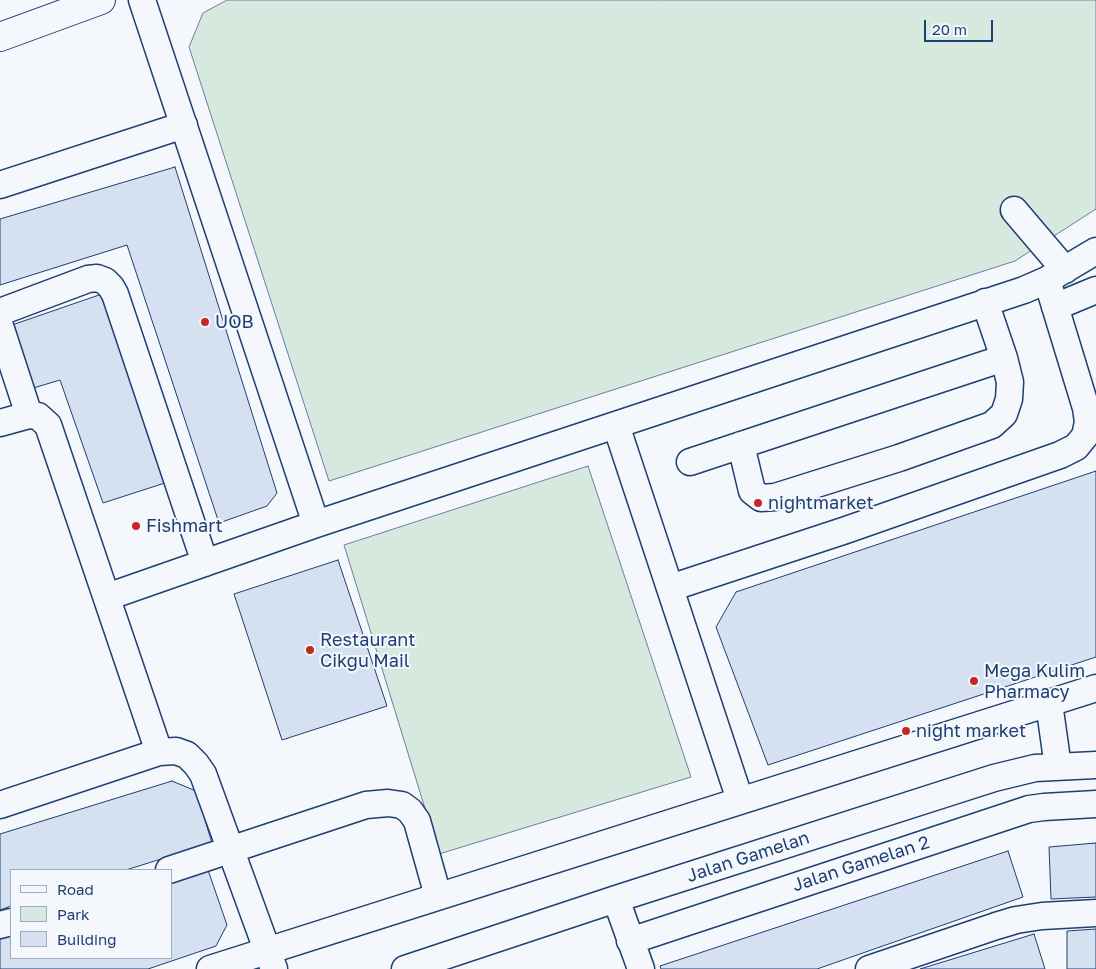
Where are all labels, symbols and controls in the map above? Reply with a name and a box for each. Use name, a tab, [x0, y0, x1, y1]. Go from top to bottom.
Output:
scale bar	[926, 10, 995, 42]
text: 20 m	[932, 20, 967, 38]
place label: UOB	[215, 311, 254, 333]
marker: UOB	[199, 316, 211, 328]
place label: nightmarket	[768, 492, 874, 514]
marker: nightmarket	[752, 497, 764, 509]
place label: Fishmart	[146, 515, 223, 537]
marker: Fishmart	[130, 520, 142, 532]
place label: Restaurant Cikgu Mail	[320, 629, 415, 672]
marker: Restaurant Cikgu Mail	[304, 644, 316, 656]
place label: Mega Kulim Pharmacy	[984, 660, 1085, 702]
marker: Mega Kulim Pharmacy	[968, 675, 980, 687]
place label: night market	[916, 720, 1026, 742]
marker: night market	[900, 725, 912, 737]
street label: Jalan Gamelan	[684, 827, 812, 887]
street label: Jalan Gamelan 2	[790, 832, 932, 896]
legend	[10, 869, 172, 959]
text: Road	[57, 880, 94, 898]
text: Park	[57, 905, 89, 923]
text: Building	[57, 930, 117, 948]

